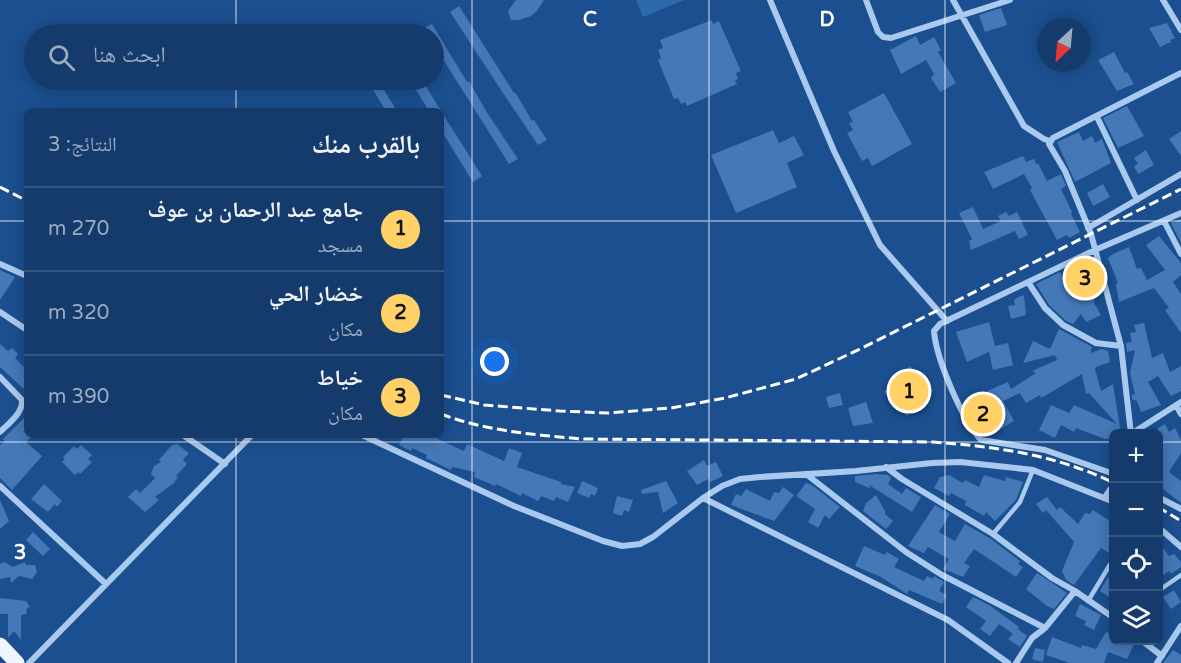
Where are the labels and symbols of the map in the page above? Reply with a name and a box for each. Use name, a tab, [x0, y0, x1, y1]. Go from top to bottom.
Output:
text: C	[583, 8, 597, 32]
text: D	[819, 8, 835, 32]
north arrow	[1037, 18, 1091, 72]
pin: 3	[1066, 256, 1104, 300]
your location	[480, 347, 509, 376]
pin: 1	[890, 368, 928, 414]
pin: 2	[964, 392, 1002, 436]
text: 3	[14, 541, 26, 565]

